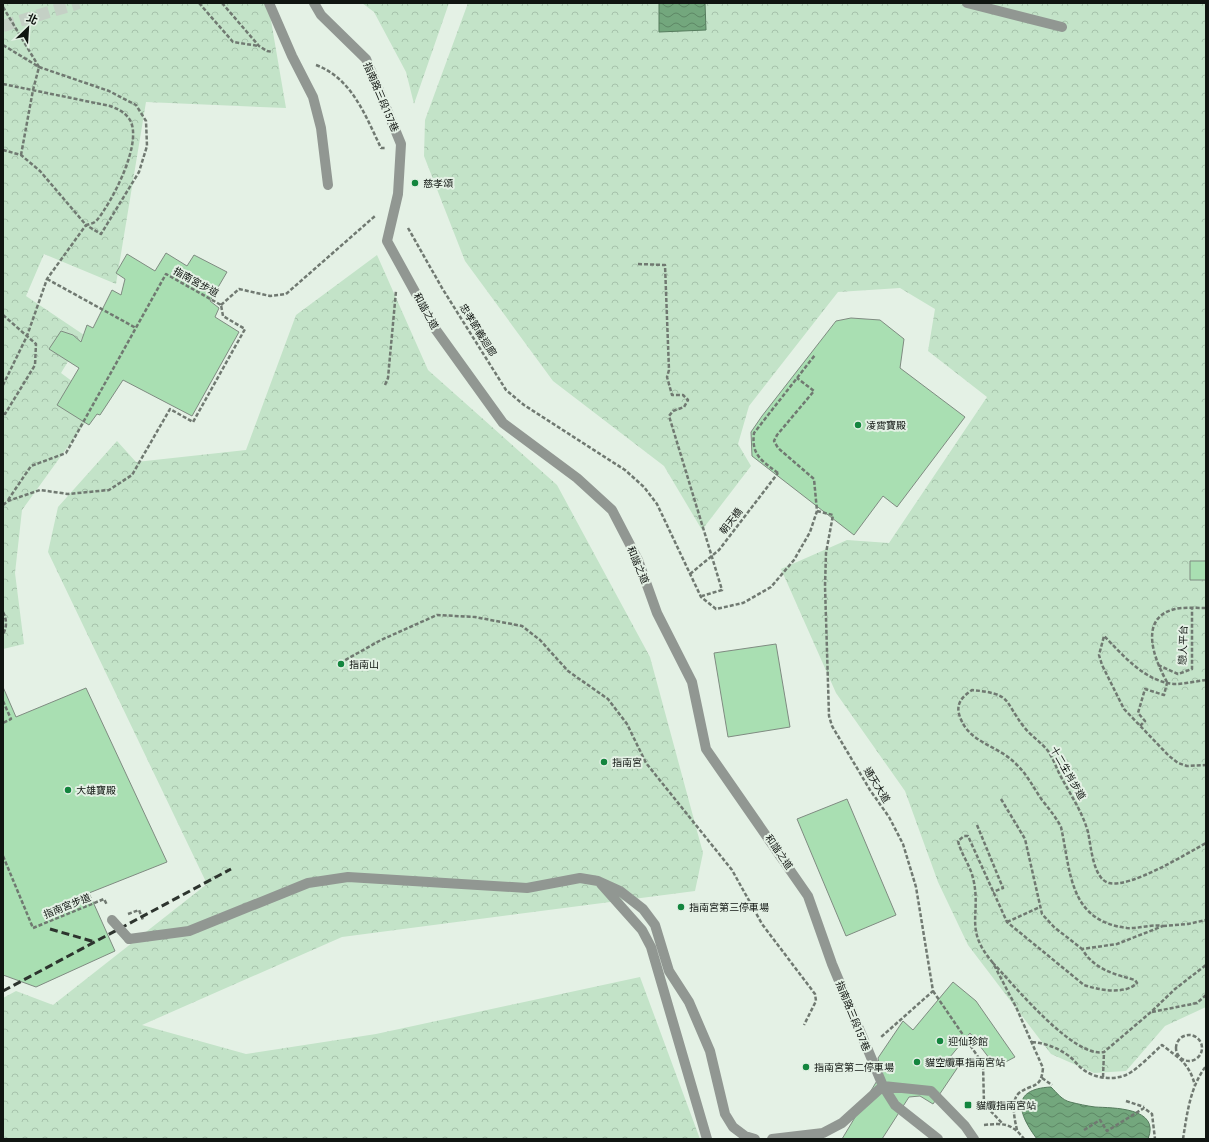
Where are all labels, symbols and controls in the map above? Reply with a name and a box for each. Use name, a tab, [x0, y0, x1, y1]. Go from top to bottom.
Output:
north arrow	[8, 8, 48, 48]
text: 北	[24, 11, 40, 28]
street label: 指南路三段157巷	[361, 60, 401, 134]
marker: 慈孝頌	[410, 178, 420, 188]
place label: 慈孝頌	[423, 178, 453, 189]
street label: 指南宮步道	[171, 265, 221, 299]
street label: 和諧之道	[411, 291, 441, 331]
street label: 忠孝節義迴廊	[457, 302, 499, 358]
marker: 凌霄寶殿	[853, 420, 863, 430]
place label: 凌霄寶殿	[866, 420, 906, 431]
street label: 朝天橋	[717, 506, 745, 536]
street label: 和諧之道	[625, 544, 651, 586]
street label: 戀人平台	[1177, 625, 1189, 665]
marker: 指南山	[336, 659, 346, 669]
place label: 指南山	[349, 659, 379, 670]
street label: 十二生肖步道	[1048, 744, 1088, 802]
marker: 指南宮	[599, 757, 609, 767]
place label: 指南宮	[612, 757, 642, 768]
street label: 通天大道	[862, 765, 892, 805]
marker: 大雄寶殿	[63, 785, 73, 795]
place label: 大雄寶殿	[76, 785, 116, 796]
street label: 和諧之道	[763, 832, 795, 872]
street label: 指南宮步道	[42, 892, 92, 920]
marker: 指南宮第三停車場	[676, 902, 686, 912]
place label: 指南宮第三停車場	[689, 902, 769, 913]
street label: 指南路三段157巷	[834, 979, 872, 1053]
marker: 迎仙珍館	[935, 1036, 945, 1046]
place label: 迎仙珍館	[948, 1036, 988, 1047]
marker: 貓空纜車指南宮站	[912, 1057, 922, 1067]
place label: 貓空纜車指南宮站	[925, 1057, 1005, 1068]
marker: 指南宮第二停車場	[801, 1062, 811, 1072]
place label: 指南宮第二停車場	[814, 1062, 894, 1073]
marker: 貓纜指南宮站	[963, 1100, 973, 1110]
place label: 貓纜指南宮站	[976, 1100, 1036, 1111]

